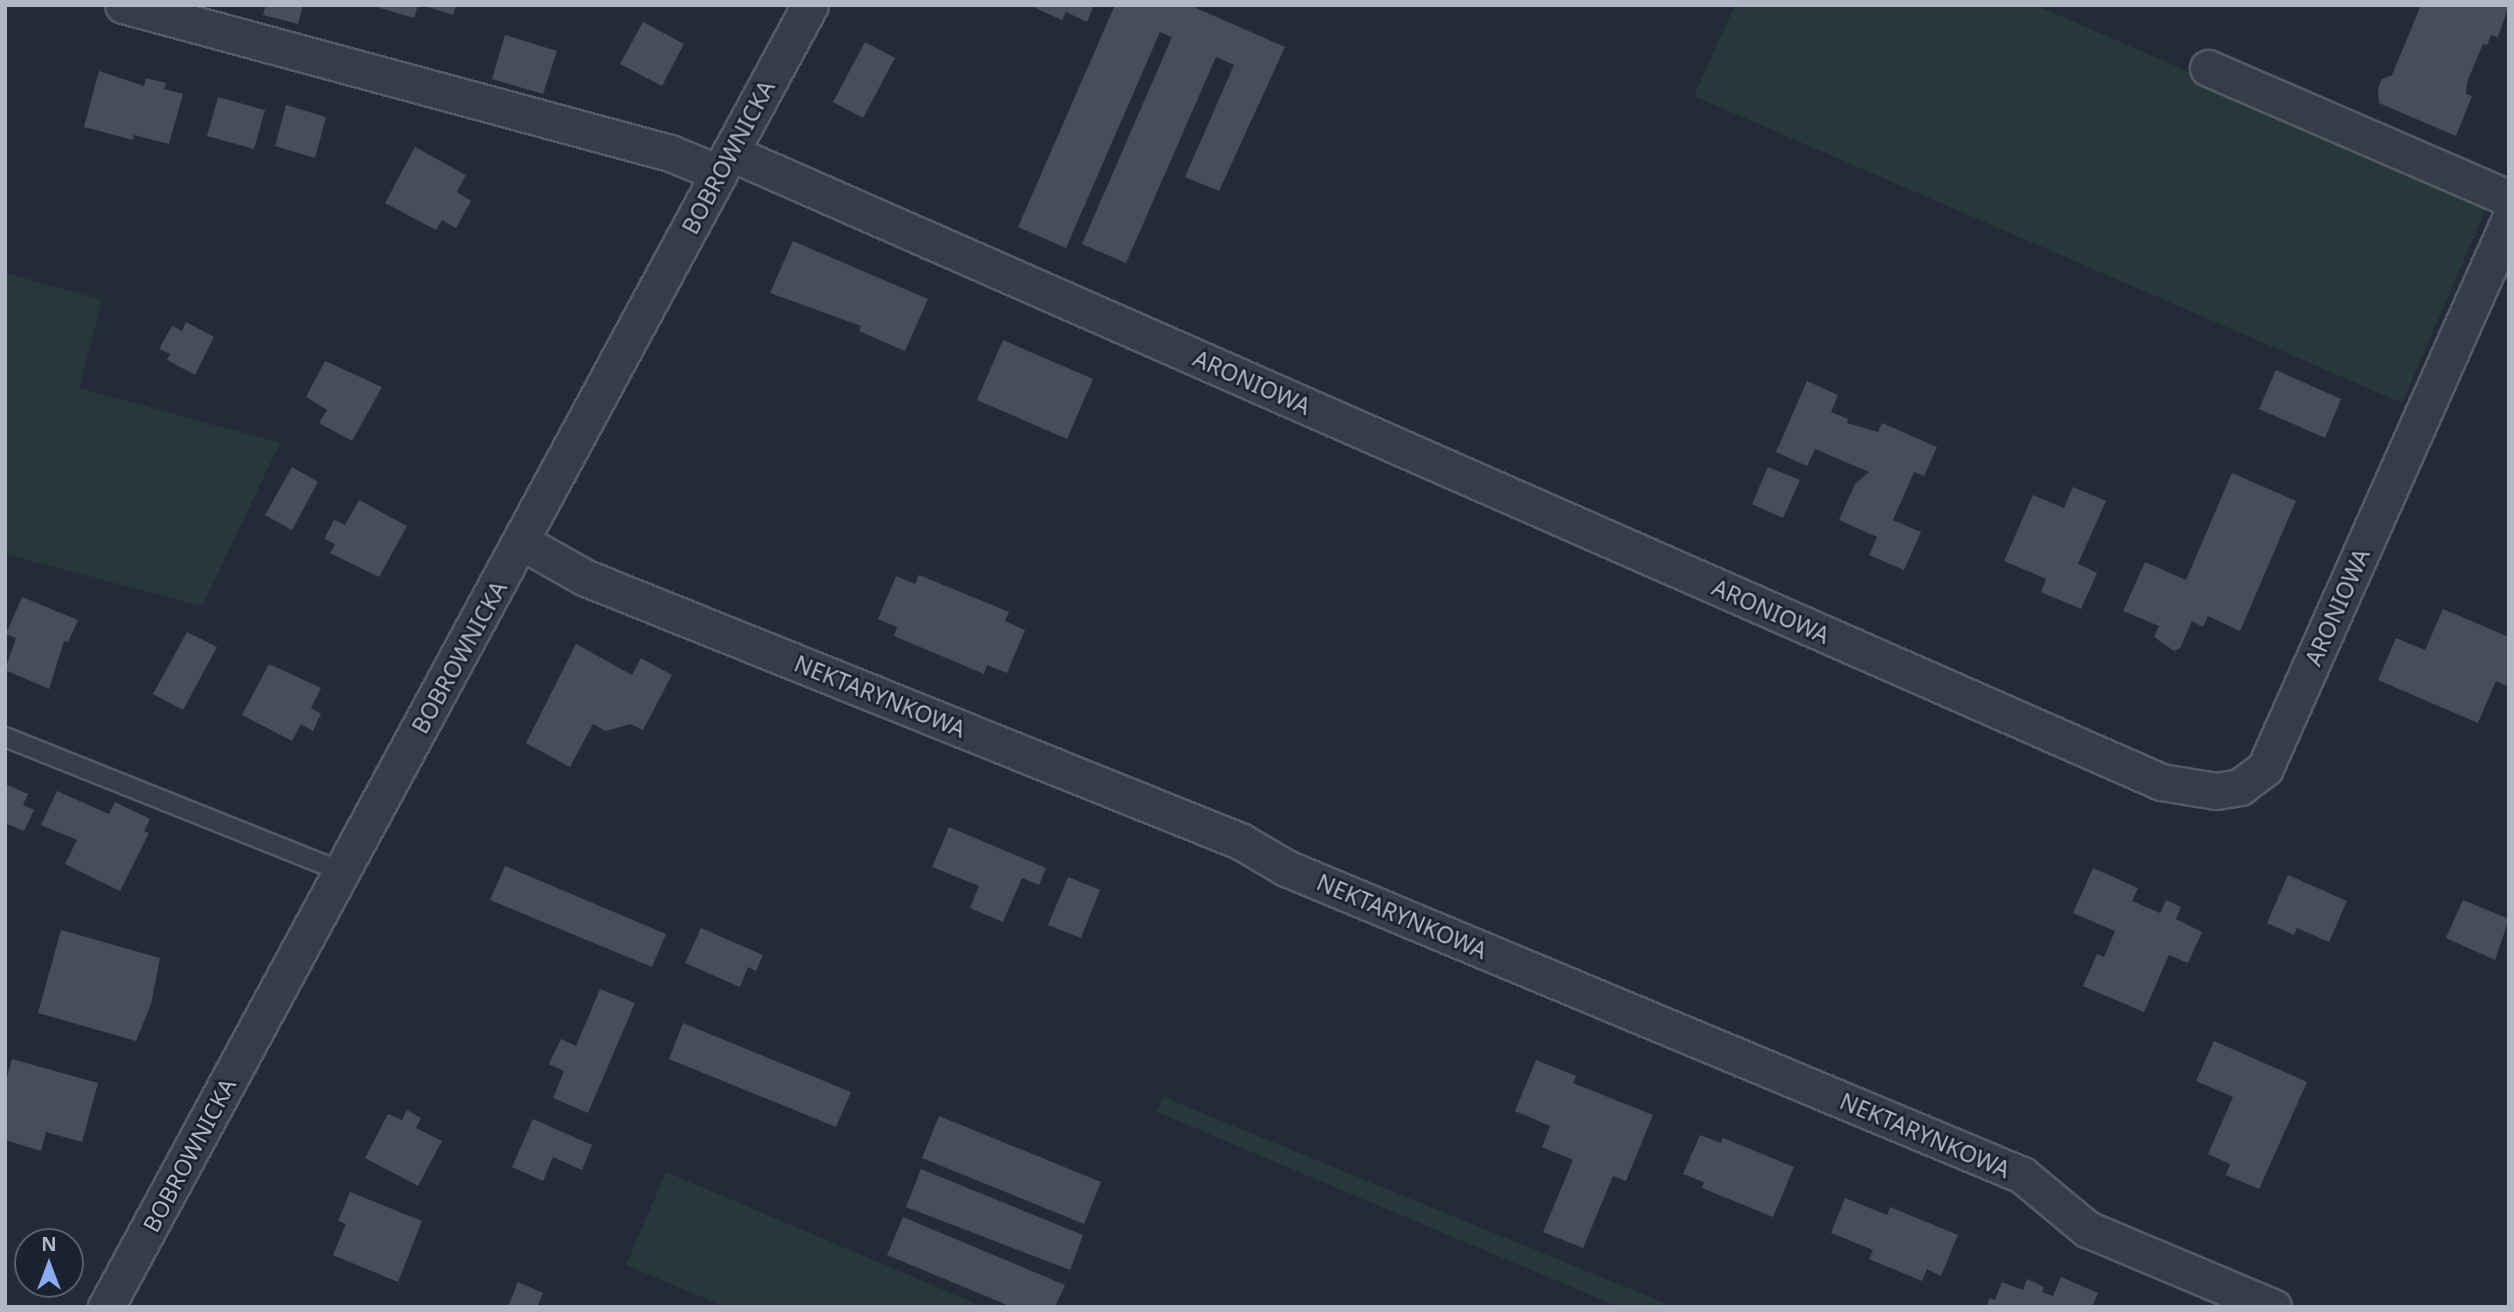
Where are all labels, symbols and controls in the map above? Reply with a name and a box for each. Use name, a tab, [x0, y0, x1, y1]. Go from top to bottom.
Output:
street label: BOBROWNICKA	[676, 75, 780, 239]
street label: ARONIOWA	[1189, 344, 1315, 420]
street label: ARONIOWA	[2299, 544, 2375, 670]
street label: ARONIOWA	[1708, 573, 1834, 649]
street label: BOBROWNICKA	[406, 576, 512, 738]
street label: NEKTARYNKOWA	[791, 649, 969, 743]
street label: NEKTARYNKOWA	[1313, 868, 1491, 964]
street label: BOBROWNICKA	[137, 1073, 241, 1237]
street label: NEKTARYNKOWA	[1836, 1087, 2014, 1183]
north arrow	[14, 1228, 84, 1298]
text: N	[41, 1231, 57, 1257]

